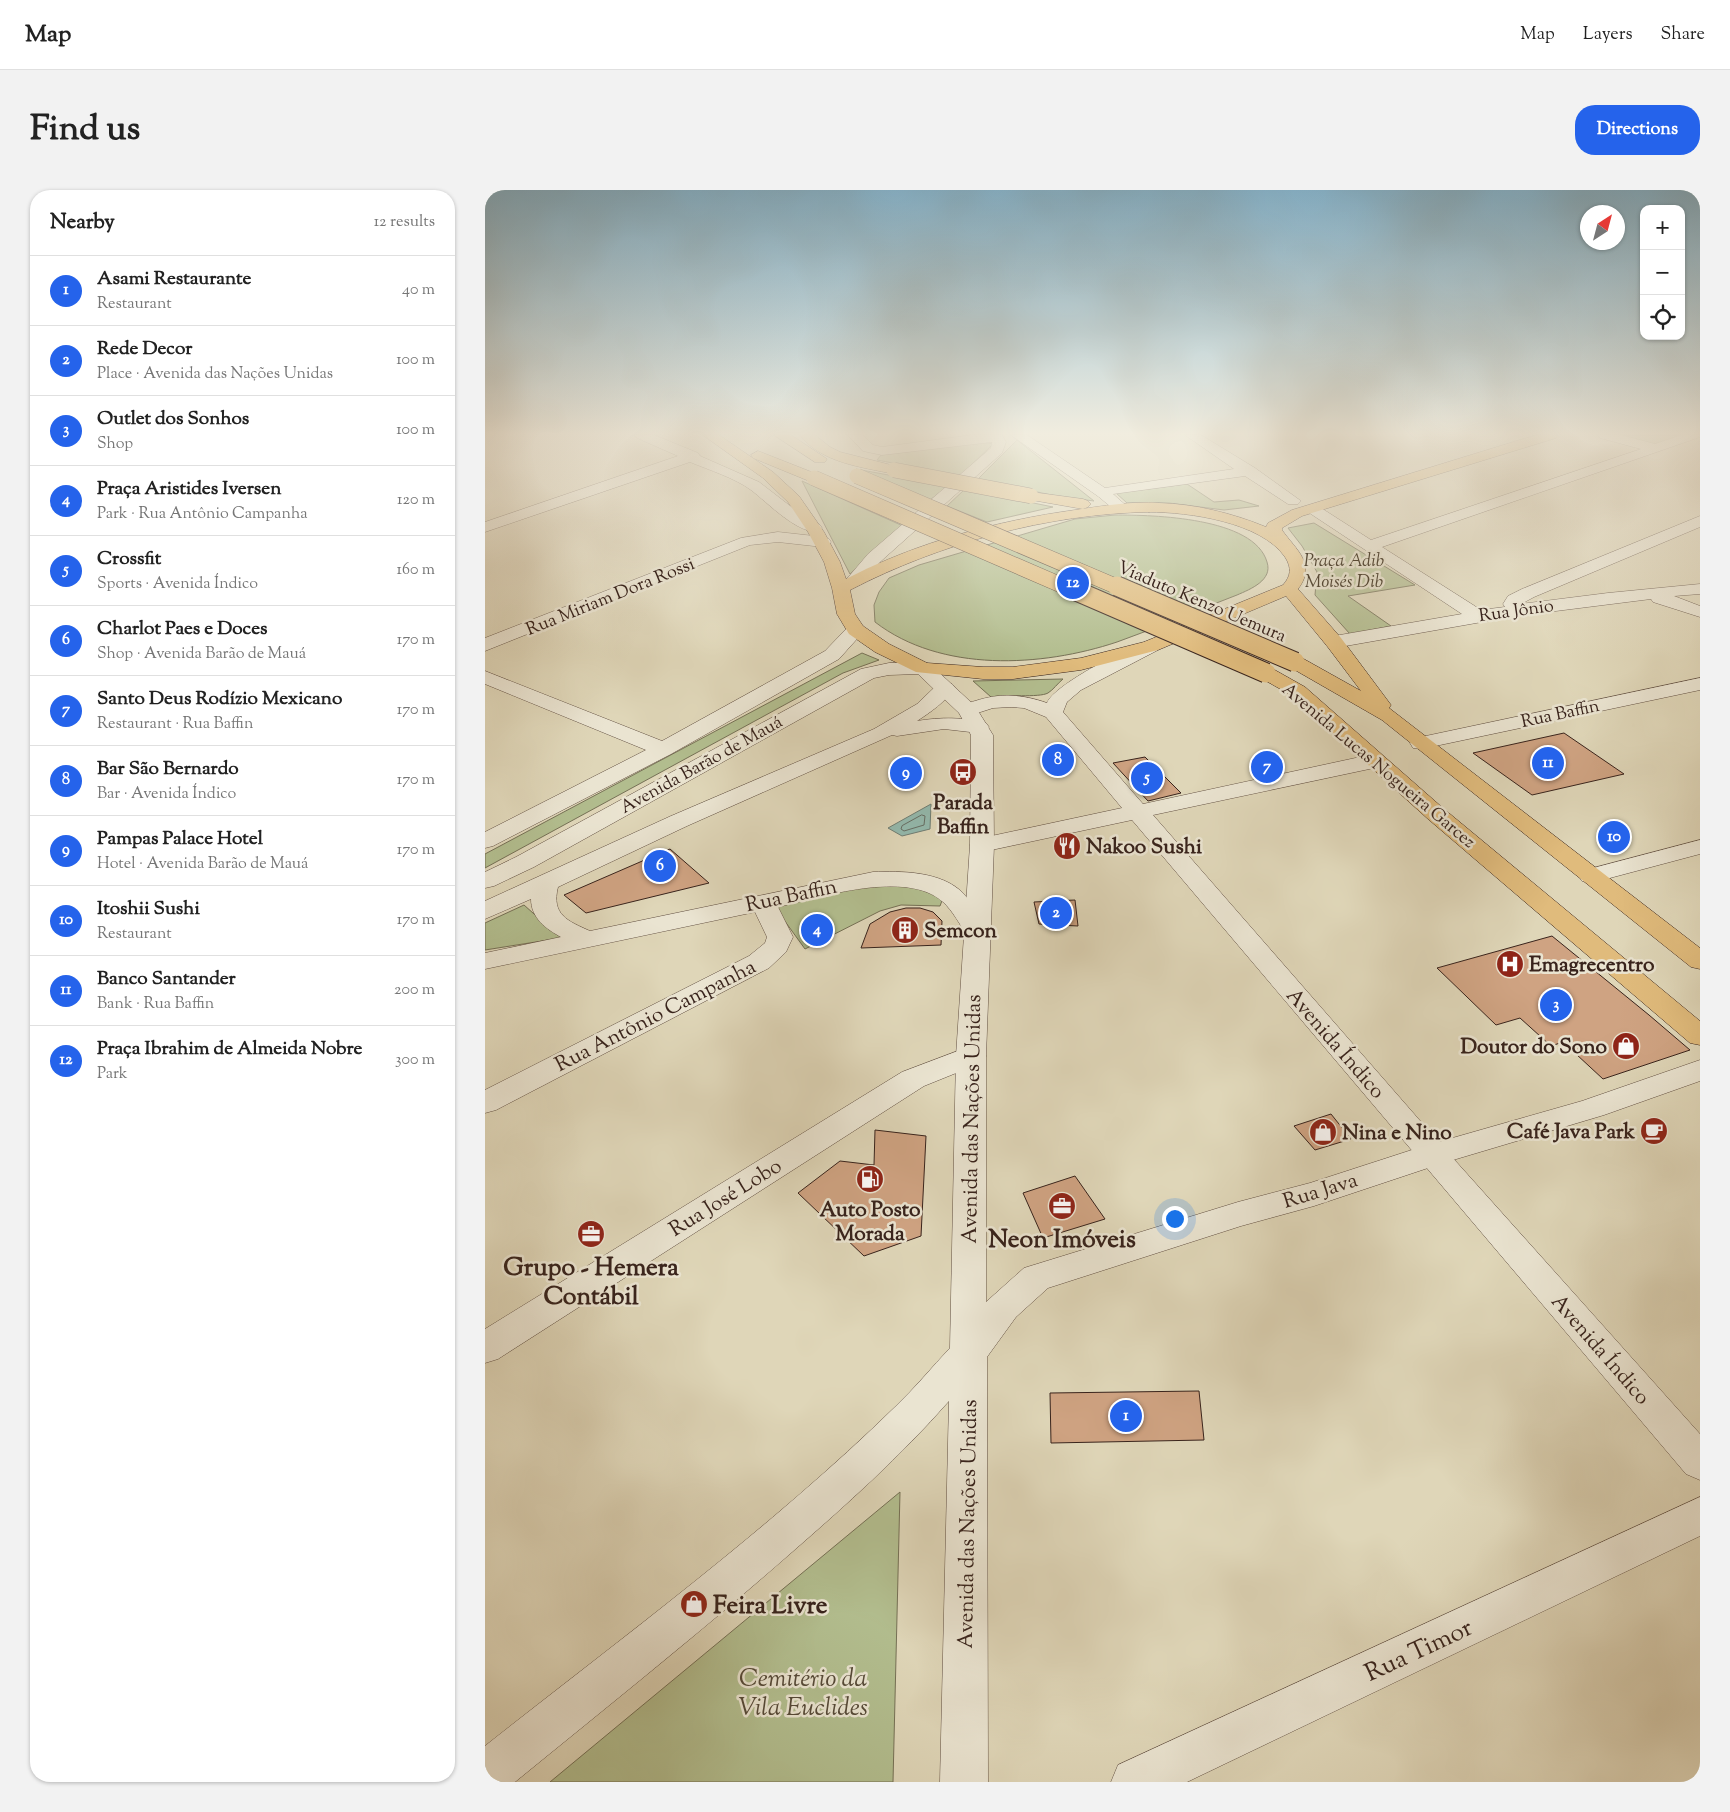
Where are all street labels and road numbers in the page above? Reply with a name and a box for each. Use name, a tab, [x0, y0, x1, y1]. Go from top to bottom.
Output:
street label: Rua Miriam Dora Rossi	[523, 552, 699, 644]
street label: Viaduto Kenzo Uemura	[1113, 555, 1290, 650]
street label: Rua Jônio	[1477, 594, 1556, 630]
street label: Avenida Lucas Nogueira Garcez	[1275, 678, 1480, 856]
street label: Rua Baffin	[1519, 694, 1602, 736]
street label: Avenida Barão de Mauá	[616, 710, 788, 821]
street label: Rua Baffin	[743, 873, 840, 921]
street label: Rua Antônio Campanha	[550, 953, 762, 1081]
street label: Avenida Índico	[1278, 982, 1391, 1106]
street label: Avenida das Nações Unidas	[956, 994, 990, 1244]
street label: Rua José Lobo	[664, 1152, 788, 1245]
street label: Rua Java	[1279, 1166, 1362, 1217]
street label: Avenida Índico	[1543, 1288, 1656, 1412]
street label: Avenida das Nações Unidas	[952, 1399, 986, 1649]
street label: Rua Timor	[1359, 1611, 1480, 1692]

